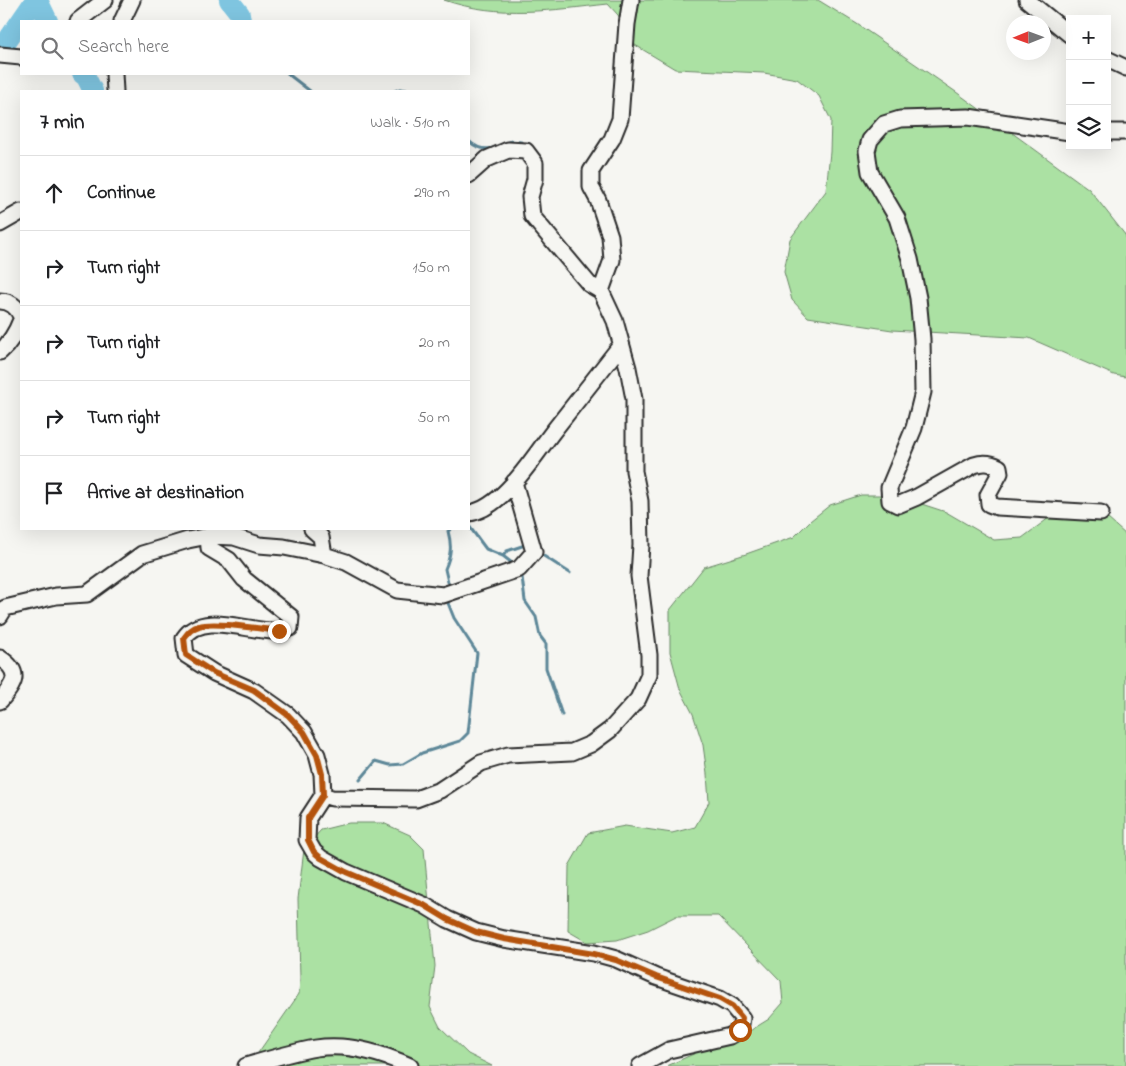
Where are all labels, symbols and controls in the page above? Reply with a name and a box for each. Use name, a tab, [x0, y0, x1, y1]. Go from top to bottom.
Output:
north arrow	[1006, 15, 1051, 60]
map controls	[1066, 15, 1111, 150]
button: +	[1066, 15, 1111, 60]
search box	[20, 20, 470, 75]
icon: search	[38, 34, 66, 62]
text: Search here	[78, 34, 169, 61]
button: −	[1066, 60, 1111, 105]
button: layers	[1066, 105, 1111, 150]
text: 7 min	[40, 108, 84, 138]
text: Walk · 510 m	[370, 111, 450, 135]
icon: ahead	[40, 179, 68, 207]
text: Continue	[87, 180, 155, 207]
text: 290 m	[414, 181, 450, 205]
icon: right	[40, 254, 68, 282]
text: Turn right	[87, 255, 160, 282]
text: 150 m	[412, 256, 450, 280]
icon: right	[40, 329, 68, 357]
text: Turn right	[87, 330, 160, 357]
text: 20 m	[419, 331, 450, 355]
icon: right	[40, 404, 68, 432]
text: Turn right	[87, 405, 160, 432]
text: 50 m	[418, 406, 450, 430]
icon: arrive	[40, 479, 68, 507]
text: Arrive at destination	[87, 480, 244, 507]
route end	[268, 620, 291, 643]
route start	[729, 1019, 752, 1042]

